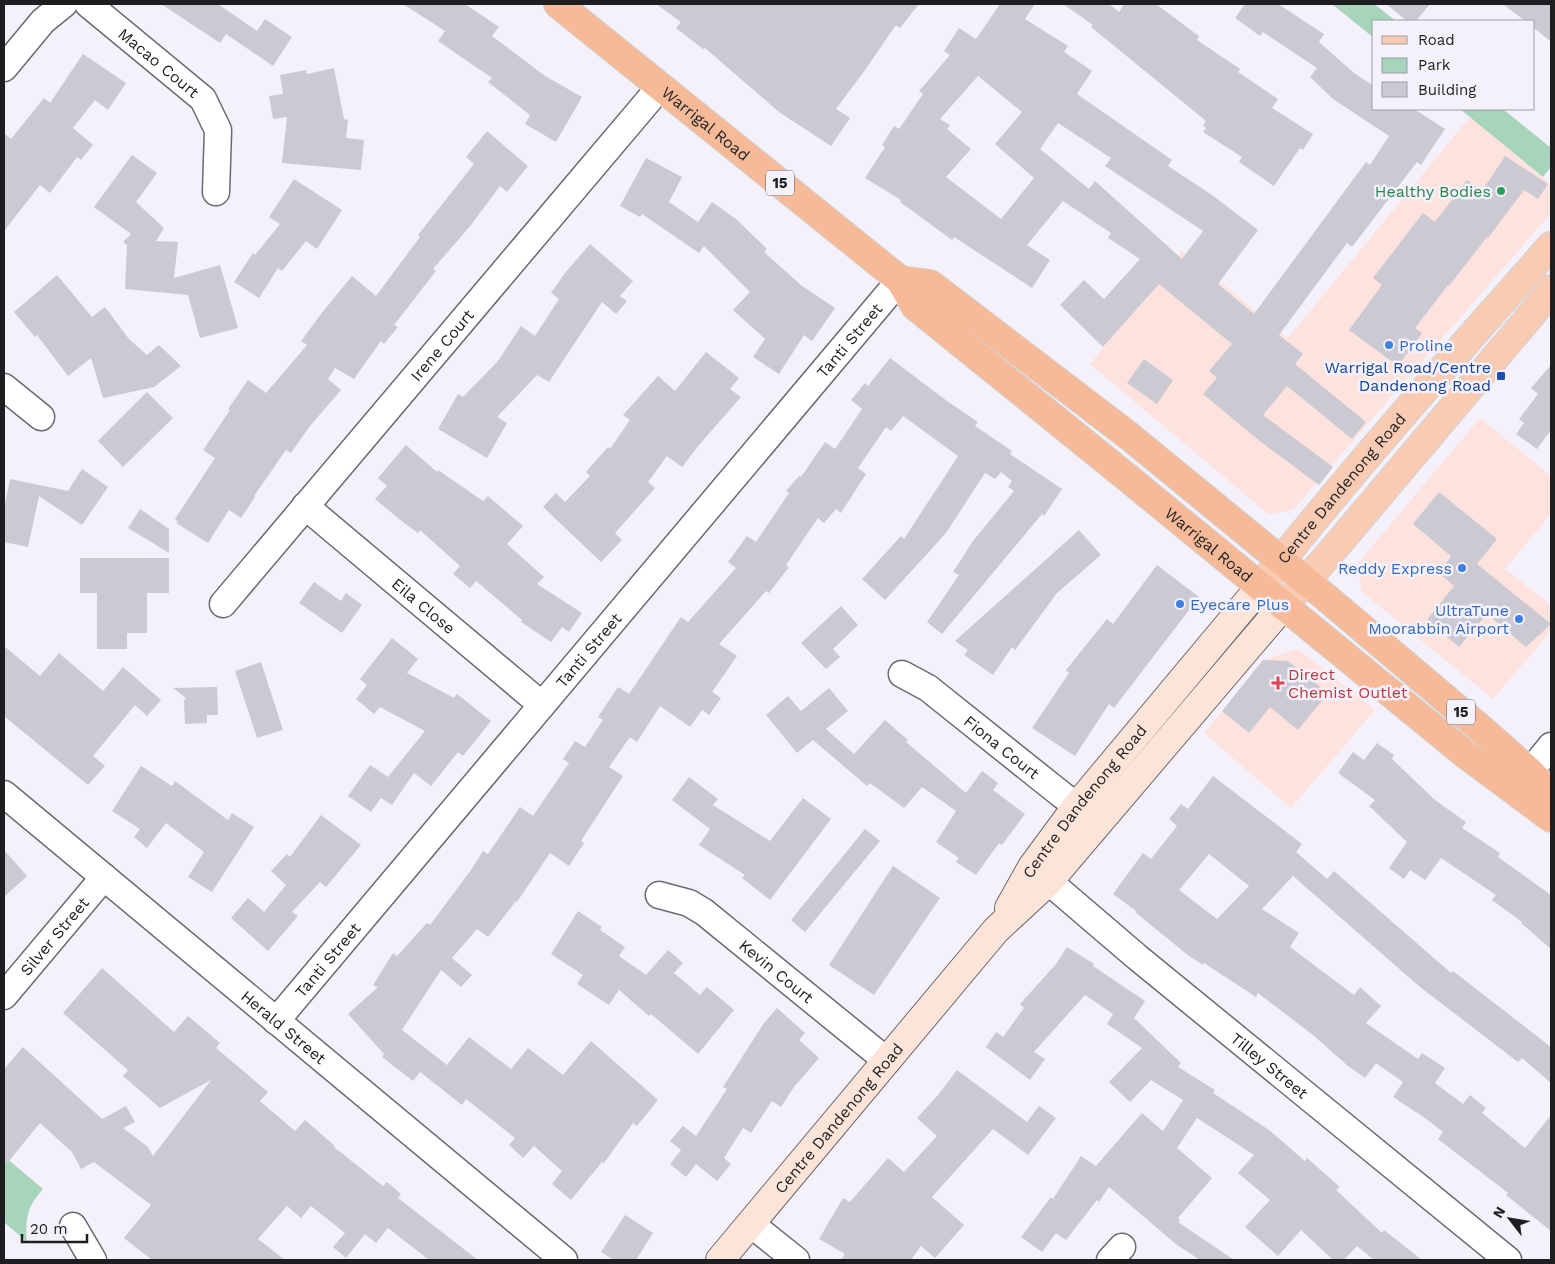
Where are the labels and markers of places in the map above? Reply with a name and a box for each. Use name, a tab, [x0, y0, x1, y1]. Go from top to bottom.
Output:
place label: Healthy Bodies	[1375, 182, 1491, 201]
marker: Healthy Bodies	[1495, 185, 1507, 197]
place label: Proline	[1399, 336, 1453, 355]
marker: Proline	[1383, 339, 1395, 351]
place label: Warrigal Road/Centre Dandenong Road	[1325, 358, 1491, 395]
marker: Warrigal Road/Centre Dandenong Road	[1495, 370, 1507, 382]
place label: Reddy Express	[1338, 559, 1452, 578]
marker: Reddy Express	[1456, 562, 1468, 574]
place label: Eyecare Plus	[1190, 595, 1289, 614]
marker: Eyecare Plus	[1174, 598, 1186, 610]
place label: UltraTune Moorabbin Airport	[1368, 601, 1509, 638]
marker: UltraTune Moorabbin Airport	[1513, 613, 1525, 625]
place label: Direct Chemist Outlet	[1288, 665, 1408, 702]
marker: Direct Chemist Outlet	[1272, 677, 1284, 689]

